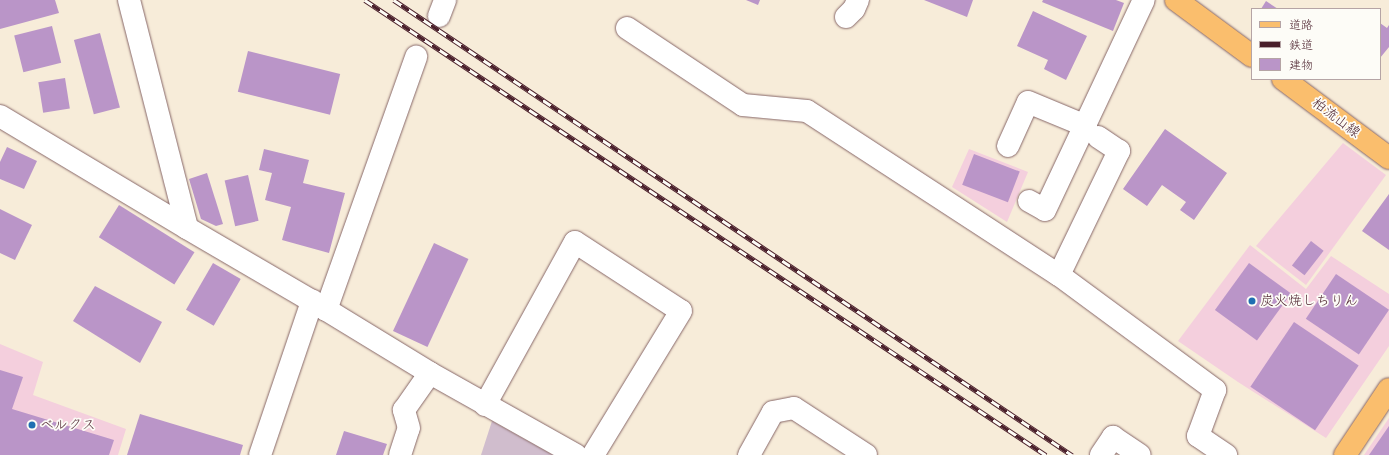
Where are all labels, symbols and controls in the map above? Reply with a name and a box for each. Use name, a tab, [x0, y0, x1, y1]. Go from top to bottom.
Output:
legend	[1251, 8, 1381, 80]
text: 道路	[1289, 18, 1313, 33]
text: 鉄道	[1289, 38, 1313, 53]
text: 建物	[1289, 58, 1313, 73]
street label: 柏流山線	[1309, 94, 1363, 142]
place label: 炭火焼しちりん	[1260, 293, 1358, 309]
marker: 炭火焼しちりん	[1247, 296, 1257, 306]
place label: ベルクス	[40, 417, 96, 433]
marker: ベルクス	[27, 420, 37, 430]

